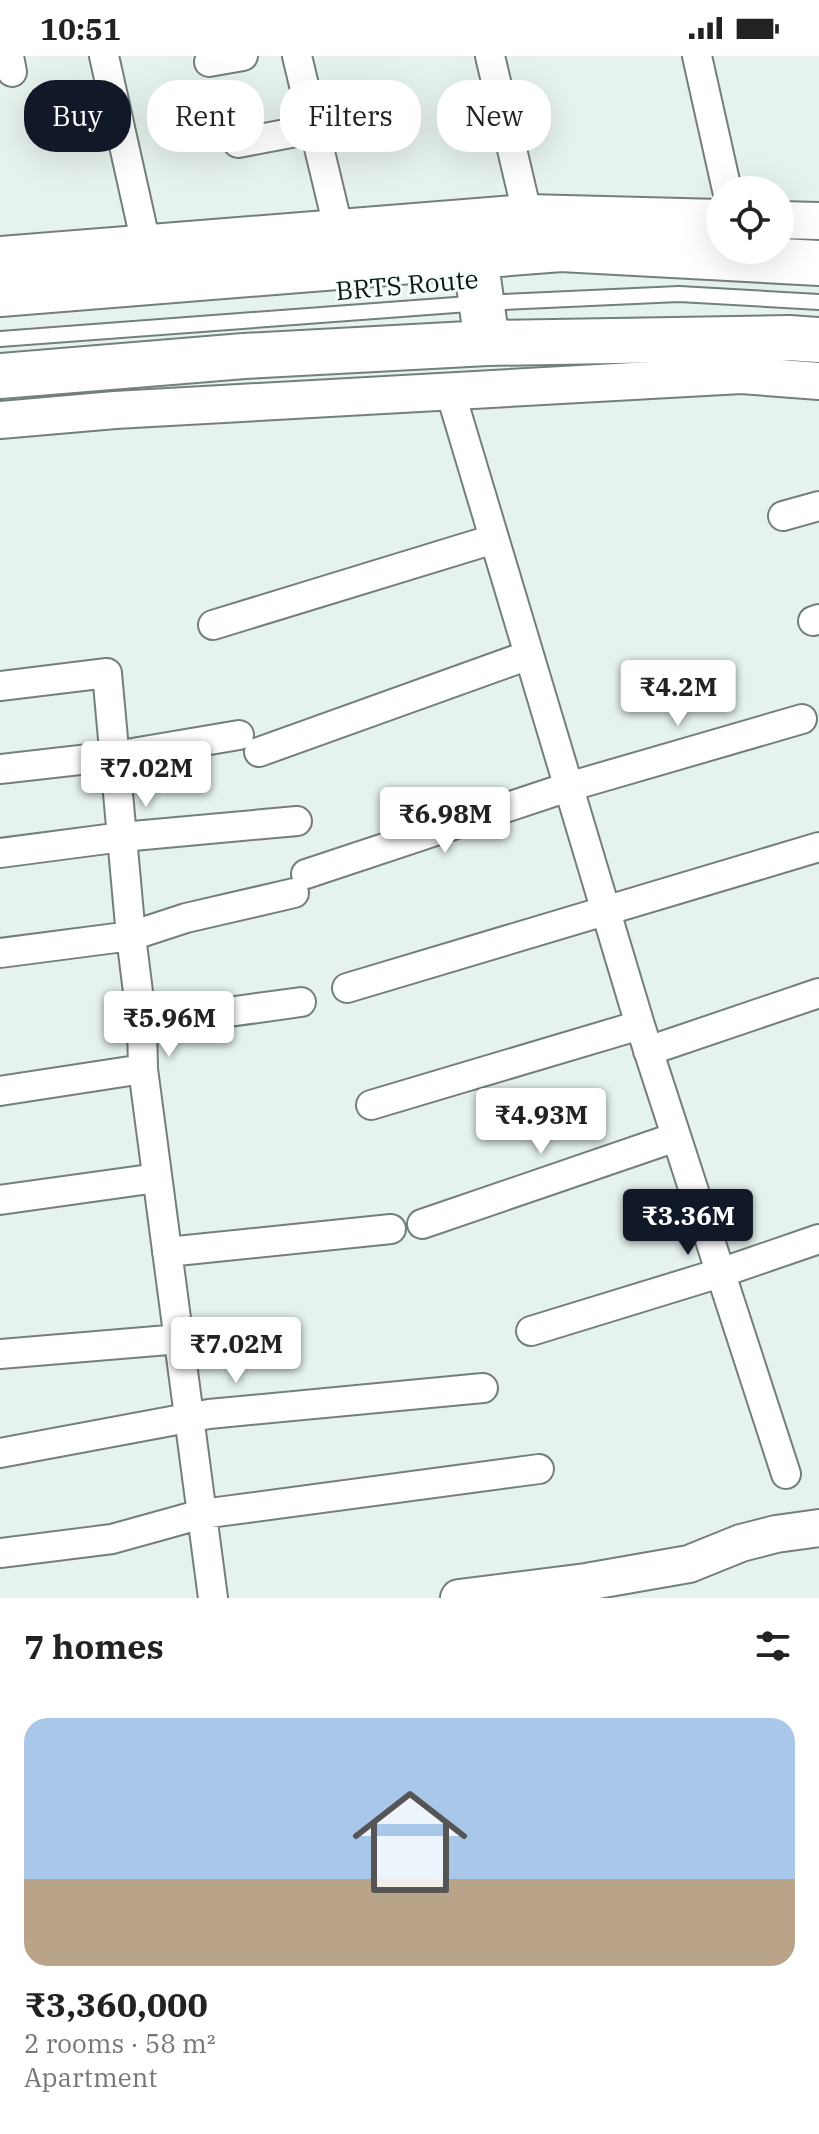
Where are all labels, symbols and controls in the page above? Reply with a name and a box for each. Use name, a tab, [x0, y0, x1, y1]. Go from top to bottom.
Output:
text: 10:51	[40, 9, 121, 48]
chip: Buy	[24, 80, 131, 152]
chip: Rent	[147, 80, 264, 152]
chip: Filters	[280, 80, 421, 152]
chip: New	[437, 80, 551, 152]
map controls	[706, 176, 794, 264]
button: locate	[706, 176, 794, 264]
street label: BRTS Route	[334, 261, 480, 307]
pin: ₹4.2M	[622, 660, 734, 728]
text: ₹4.2M	[639, 669, 717, 703]
pin: ₹7.02M	[81, 741, 211, 809]
text: ₹7.02M	[99, 750, 193, 784]
pin: ₹6.98M	[380, 787, 510, 855]
text: ₹6.98M	[398, 796, 492, 830]
pin: ₹5.96M	[104, 991, 234, 1059]
text: ₹5.96M	[122, 1000, 216, 1034]
pin: ₹4.93M	[476, 1088, 606, 1156]
text: ₹4.93M	[494, 1097, 588, 1131]
pin: ₹3.36M	[623, 1189, 753, 1257]
text: ₹3.36M	[641, 1198, 735, 1232]
pin: ₹7.02M	[171, 1317, 301, 1385]
text: ₹7.02M	[189, 1326, 283, 1360]
text: 7 homes	[24, 1624, 164, 1668]
icon: filters	[751, 1624, 795, 1668]
icon: home	[338, 1770, 482, 1914]
text: ₹3,360,000	[24, 1982, 208, 2026]
text: 2 rooms · 58 m²	[24, 2026, 216, 2060]
text: Apartment	[24, 2060, 157, 2094]

